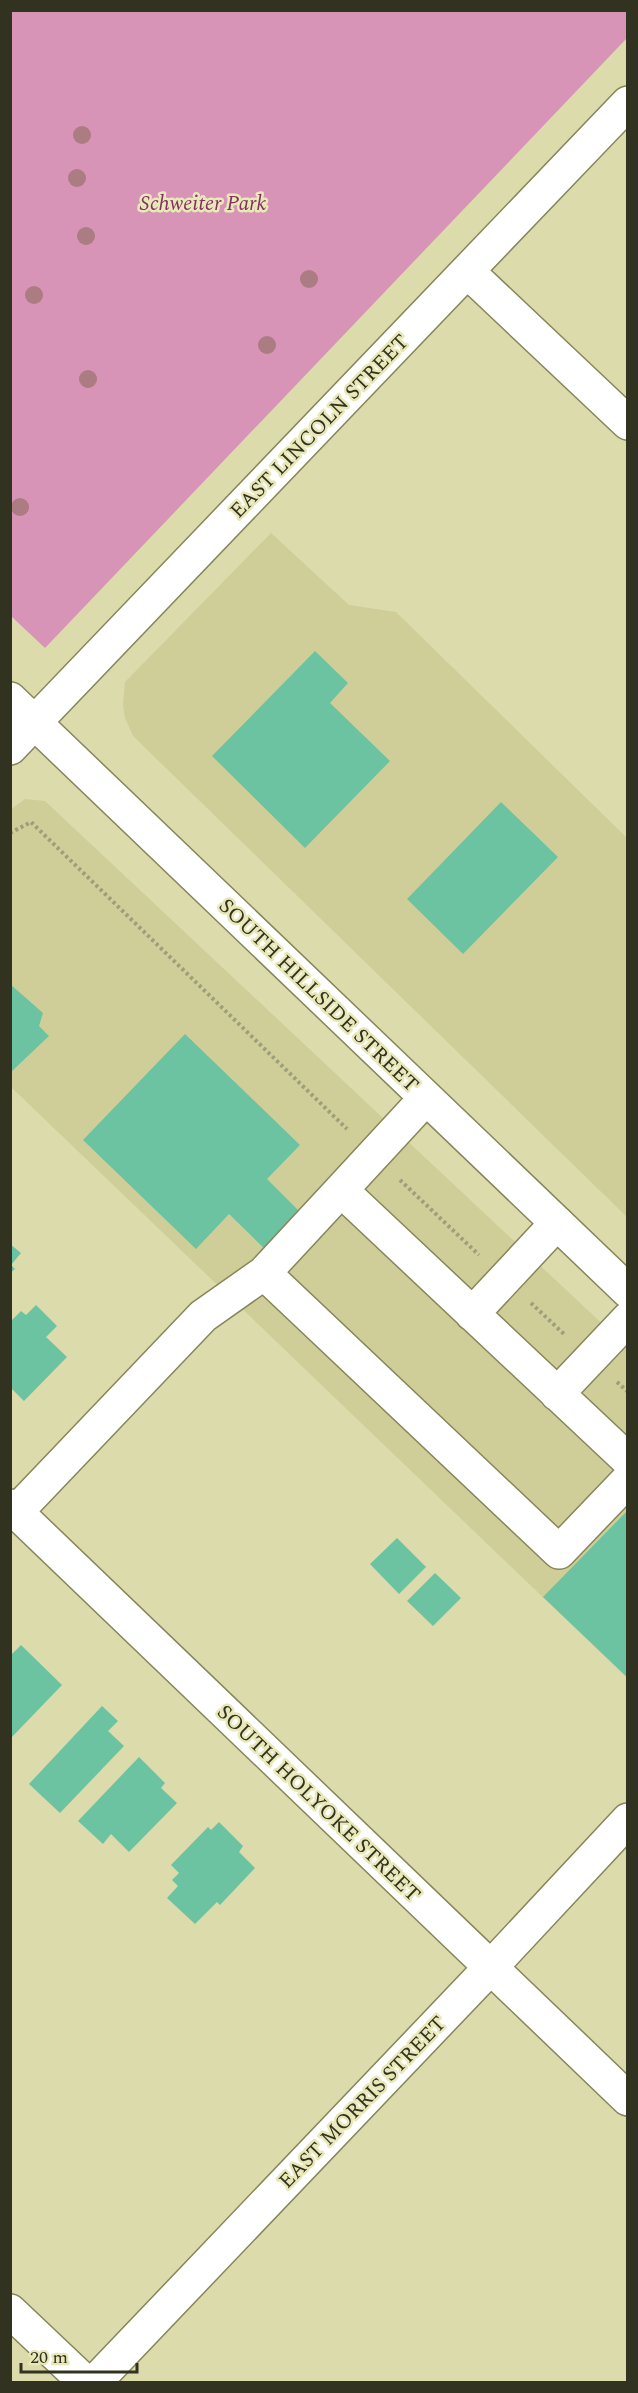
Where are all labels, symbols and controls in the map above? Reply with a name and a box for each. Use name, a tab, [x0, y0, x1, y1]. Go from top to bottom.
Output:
park label: Schweiter Park	[140, 188, 266, 220]
street label: EAST LINCOLN STREET	[223, 327, 417, 526]
street label: SOUTH HILLSIDE STREET	[211, 891, 426, 1100]
street label: SOUTH HOLYOKE STREET	[209, 1697, 428, 1910]
street label: EAST MORRIS STREET	[271, 2009, 454, 2197]
scale bar	[21, 2336, 136, 2374]
text: 20 m	[30, 2344, 68, 2371]

